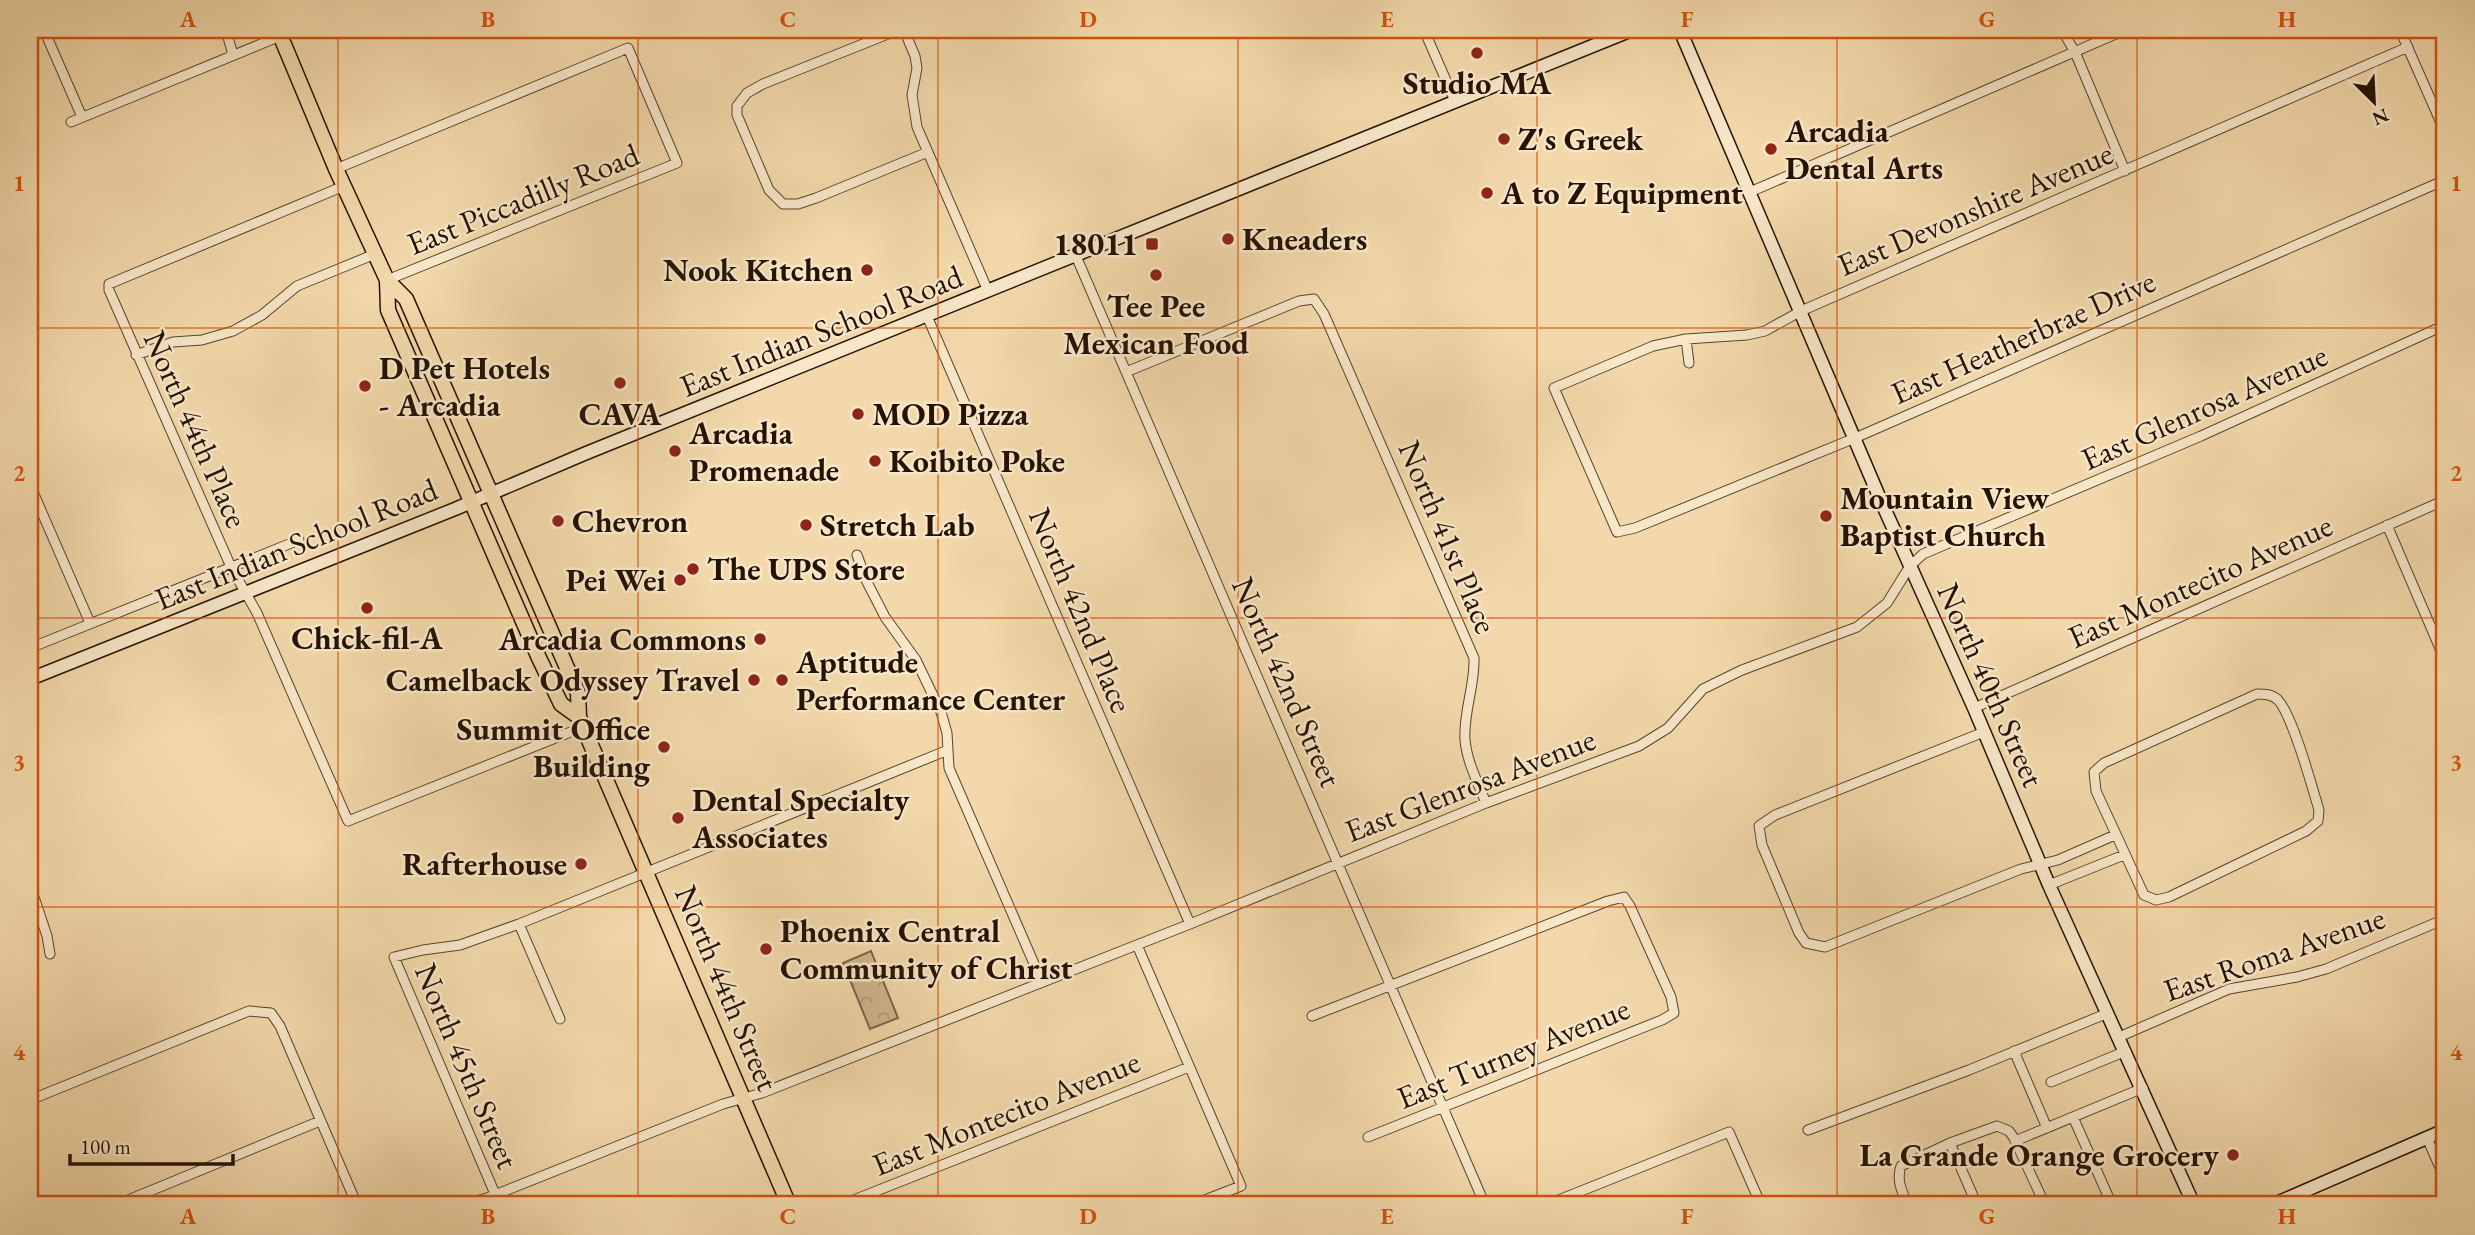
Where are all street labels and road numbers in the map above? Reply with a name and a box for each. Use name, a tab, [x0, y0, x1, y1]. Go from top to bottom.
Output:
street label: East Devonshire Avenue	[1831, 132, 2119, 286]
street label: East Piccadilly Road	[401, 133, 646, 265]
street label: East Indian School Road	[673, 255, 969, 407]
street label: East Heatherbrae Drive	[1884, 260, 2162, 414]
street label: North 44th Place	[134, 324, 258, 534]
street label: East Glenrosa Avenue	[2074, 334, 2334, 480]
street label: North 41st Place	[1389, 434, 1507, 640]
street label: East Indian School Road	[148, 468, 444, 620]
street label: North 42nd Place	[1019, 501, 1143, 719]
street label: East Montecito Avenue	[2061, 504, 2339, 658]
street label: North 42nd Street	[1222, 571, 1352, 793]
street label: North 40th Street	[1927, 577, 2055, 793]
street label: East Glenrosa Avenue	[1339, 718, 1601, 852]
street label: North 44th Street	[665, 879, 789, 1097]
street label: East Roma Avenue	[2158, 896, 2390, 1012]
street label: North 45th Street	[405, 957, 529, 1175]
street label: East Turney Avenue	[1390, 987, 1636, 1119]
street label: East Montecito Avenue	[866, 1040, 1146, 1186]

